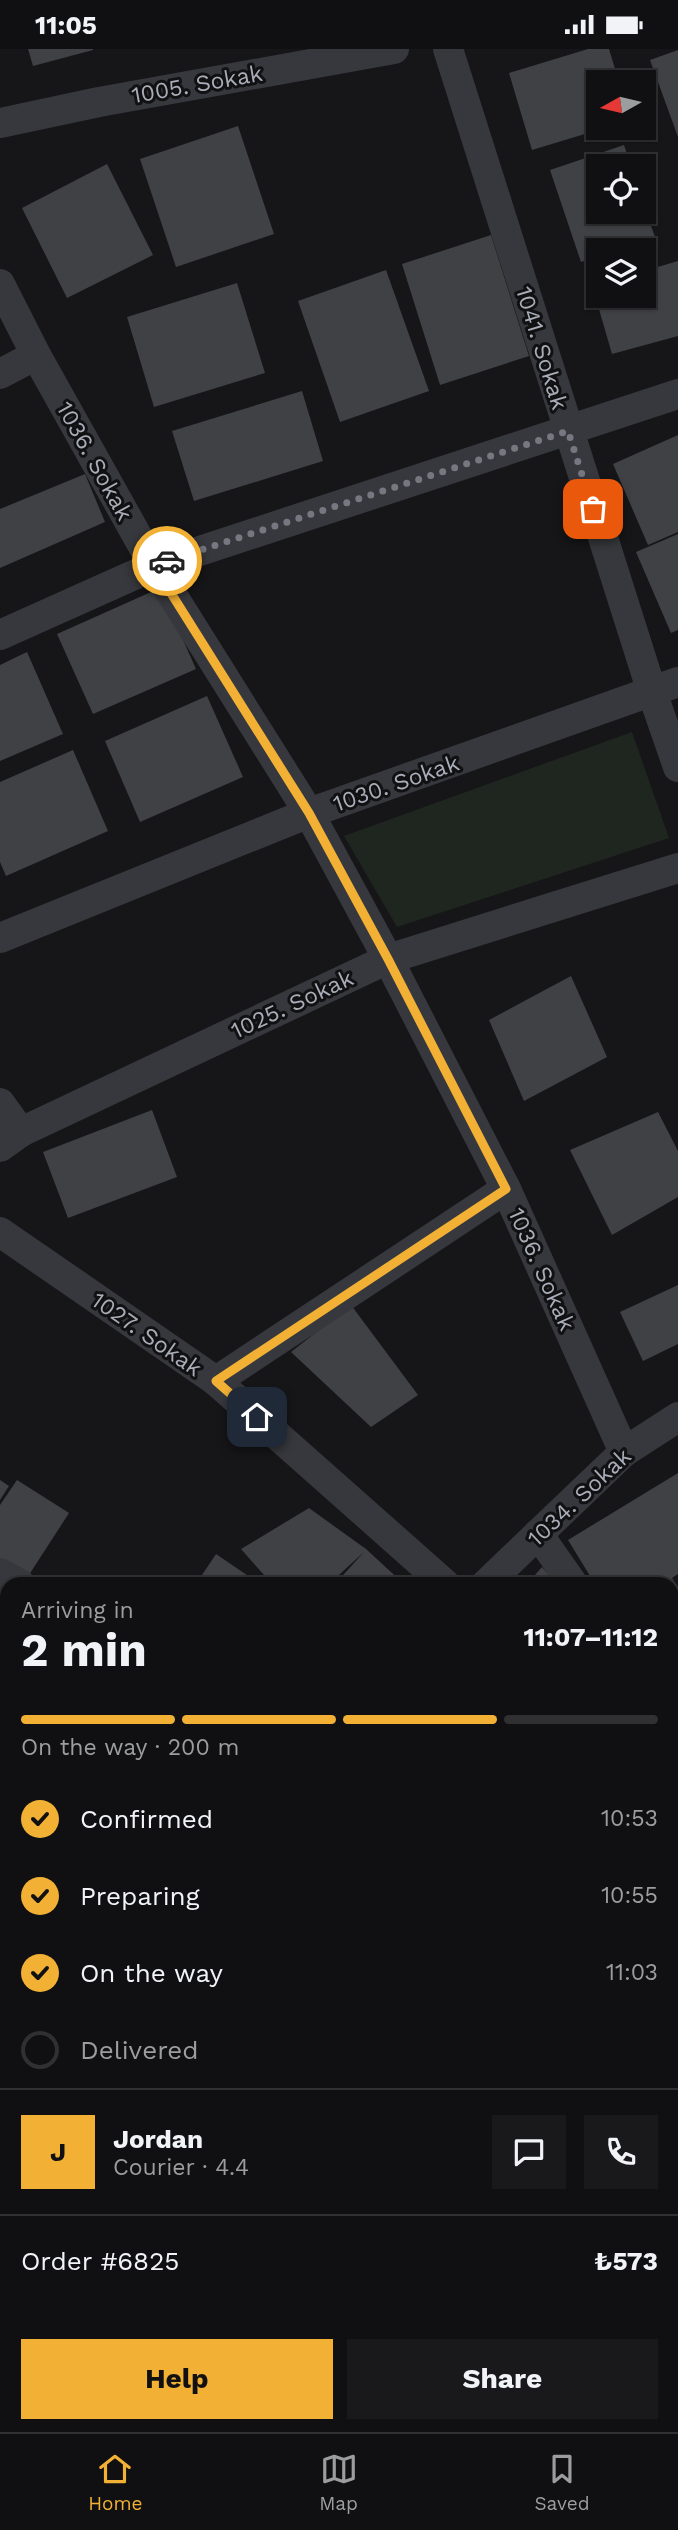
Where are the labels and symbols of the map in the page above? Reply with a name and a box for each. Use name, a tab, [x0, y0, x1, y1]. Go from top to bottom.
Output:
street label: 1005. Sokak	[130, 60, 265, 109]
north arrow	[586, 70, 656, 140]
street label: 1041. Sokak	[510, 283, 573, 413]
street label: 1036. Sokak	[51, 397, 138, 525]
pin	[563, 479, 623, 539]
courier	[132, 526, 202, 596]
street label: 1030. Sokak	[330, 749, 463, 818]
street label: 1025. Sokak	[227, 964, 357, 1044]
street label: 1036. Sokak	[502, 1204, 581, 1335]
street label: 1027. Sokak	[86, 1287, 207, 1382]
pin	[227, 1387, 287, 1447]
street label: 1034. Sokak	[522, 1443, 637, 1552]

